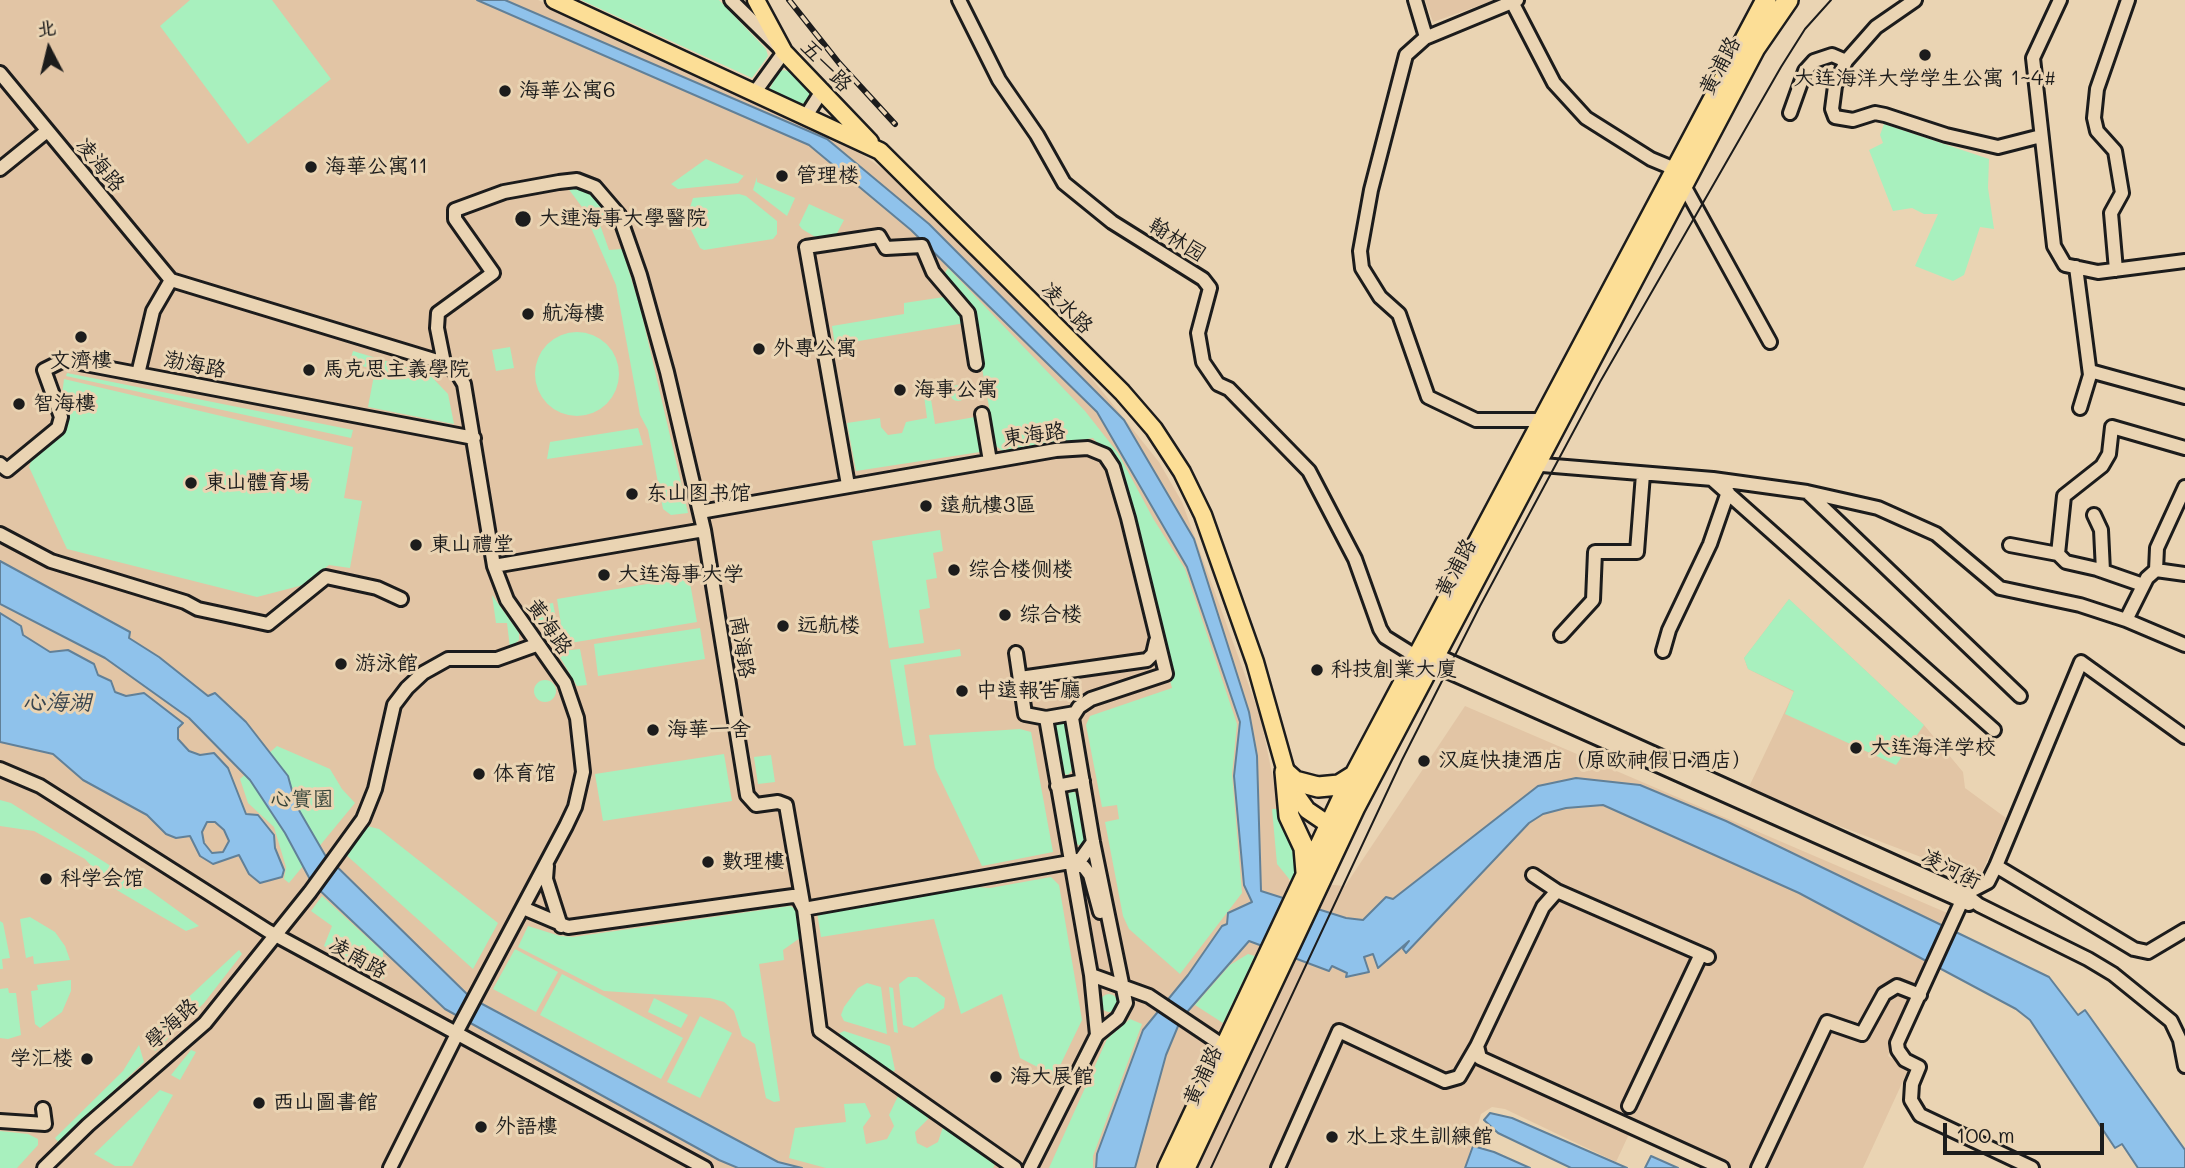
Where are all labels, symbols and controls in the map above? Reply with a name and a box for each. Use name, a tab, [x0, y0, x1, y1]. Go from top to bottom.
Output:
north arrow	[14, 14, 84, 84]
text: 北	[35, 14, 57, 41]
street label: 黄浦路	[1694, 32, 1746, 100]
street label: 五一路	[795, 35, 857, 97]
marker: 大连海洋大学学生公寓 1~4#	[1917, 47, 1933, 63]
place label: 大连海洋大学学生公寓 1~4#	[1794, 66, 2056, 92]
place label: 海華公寓6	[519, 78, 616, 104]
marker: 海華公寓6	[497, 83, 513, 99]
street label: 凌海路	[70, 133, 130, 197]
place label: 海華公寓11	[325, 154, 428, 180]
marker: 海華公寓11	[303, 159, 319, 175]
place label: 管理楼	[796, 163, 859, 189]
marker: 管理楼	[774, 168, 790, 184]
place label: 大連海事大學醫院	[539, 206, 707, 232]
marker: 大連海事大學醫院	[513, 209, 533, 229]
street label: 翰林园	[1144, 212, 1210, 268]
street label: 凌水路	[1036, 277, 1098, 339]
place label: 航海樓	[542, 301, 605, 327]
marker: 航海樓	[520, 306, 536, 322]
marker: 文濟樓	[73, 329, 89, 345]
place label: 外專公寓	[773, 336, 857, 362]
marker: 外專公寓	[751, 341, 767, 357]
street label: 渤海路	[162, 347, 228, 383]
place label: 文濟樓	[50, 348, 112, 374]
place label: 馬克思主義學院	[323, 357, 470, 383]
marker: 馬克思主義學院	[301, 362, 317, 378]
place label: 海事公寓	[914, 377, 998, 403]
marker: 海事公寓	[892, 382, 908, 398]
place label: 智海樓	[33, 391, 96, 417]
marker: 智海樓	[11, 396, 27, 412]
street label: 東海路	[1001, 418, 1067, 452]
place label: 東山體育場	[205, 470, 310, 496]
marker: 東山體育場	[183, 475, 199, 491]
place label: 东山图书馆	[646, 481, 751, 507]
marker: 东山图书馆	[624, 486, 640, 502]
place label: 遠航樓3區	[940, 493, 1036, 519]
marker: 遠航樓3區	[918, 498, 934, 514]
place label: 東山禮堂	[430, 532, 514, 558]
street label: 黄浦路	[1430, 534, 1482, 602]
marker: 東山禮堂	[408, 537, 424, 553]
place label: 综合楼侧楼	[968, 557, 1073, 583]
place label: 大连海事大学	[618, 562, 744, 588]
marker: 综合楼侧楼	[946, 562, 962, 578]
marker: 大连海事大学	[596, 567, 612, 583]
street label: 黃海路	[521, 594, 577, 660]
place label: 综合楼	[1019, 602, 1082, 628]
marker: 综合楼	[997, 607, 1013, 623]
place label: 远航楼	[797, 613, 860, 639]
street label: 南海路	[725, 614, 759, 680]
marker: 远航楼	[775, 618, 791, 634]
place label: 游泳館	[355, 651, 418, 677]
marker: 游泳館	[333, 656, 349, 672]
place label: 科技創業大廈	[1331, 657, 1457, 683]
marker: 科技創業大廈	[1309, 662, 1325, 678]
place label: 中遠報告廳	[976, 678, 1081, 704]
marker: 中遠報告廳	[954, 683, 970, 699]
water label: 心海湖	[23, 689, 91, 717]
place label: 海華一舍	[667, 717, 751, 743]
marker: 海華一舍	[645, 722, 661, 738]
place label: 大连海洋学校	[1870, 735, 1996, 761]
marker: 大连海洋学校	[1848, 740, 1864, 756]
place label: 汉庭快捷酒店（原欧神假日酒店）	[1438, 748, 1753, 774]
marker: 汉庭快捷酒店（原欧神假日酒店）	[1416, 753, 1432, 769]
place label: 体育馆	[493, 761, 556, 787]
marker: 体育馆	[471, 766, 487, 782]
park label: 心實園	[271, 787, 333, 813]
street label: 凌河街	[1917, 843, 1985, 895]
place label: 數理樓	[722, 849, 785, 875]
marker: 數理樓	[700, 854, 716, 870]
place label: 科学会馆	[60, 866, 144, 892]
marker: 科学会馆	[38, 871, 54, 887]
street label: 凌南路	[324, 932, 392, 984]
street label: 學海路	[140, 993, 204, 1055]
street label: 黄浦路	[1178, 1042, 1228, 1110]
place label: 学汇楼	[10, 1046, 73, 1072]
marker: 学汇楼	[79, 1051, 95, 1067]
place label: 海大展館	[1010, 1064, 1094, 1090]
marker: 海大展館	[988, 1069, 1004, 1085]
place label: 西山圖書館	[273, 1090, 378, 1116]
marker: 西山圖書館	[251, 1095, 267, 1111]
scale bar	[1947, 1108, 2108, 1152]
place label: 外語樓	[495, 1114, 558, 1140]
marker: 外語樓	[473, 1119, 489, 1135]
text: 100 m	[1956, 1121, 2015, 1148]
place label: 水上求生訓練館	[1346, 1124, 1493, 1150]
marker: 水上求生訓練館	[1324, 1129, 1340, 1145]

